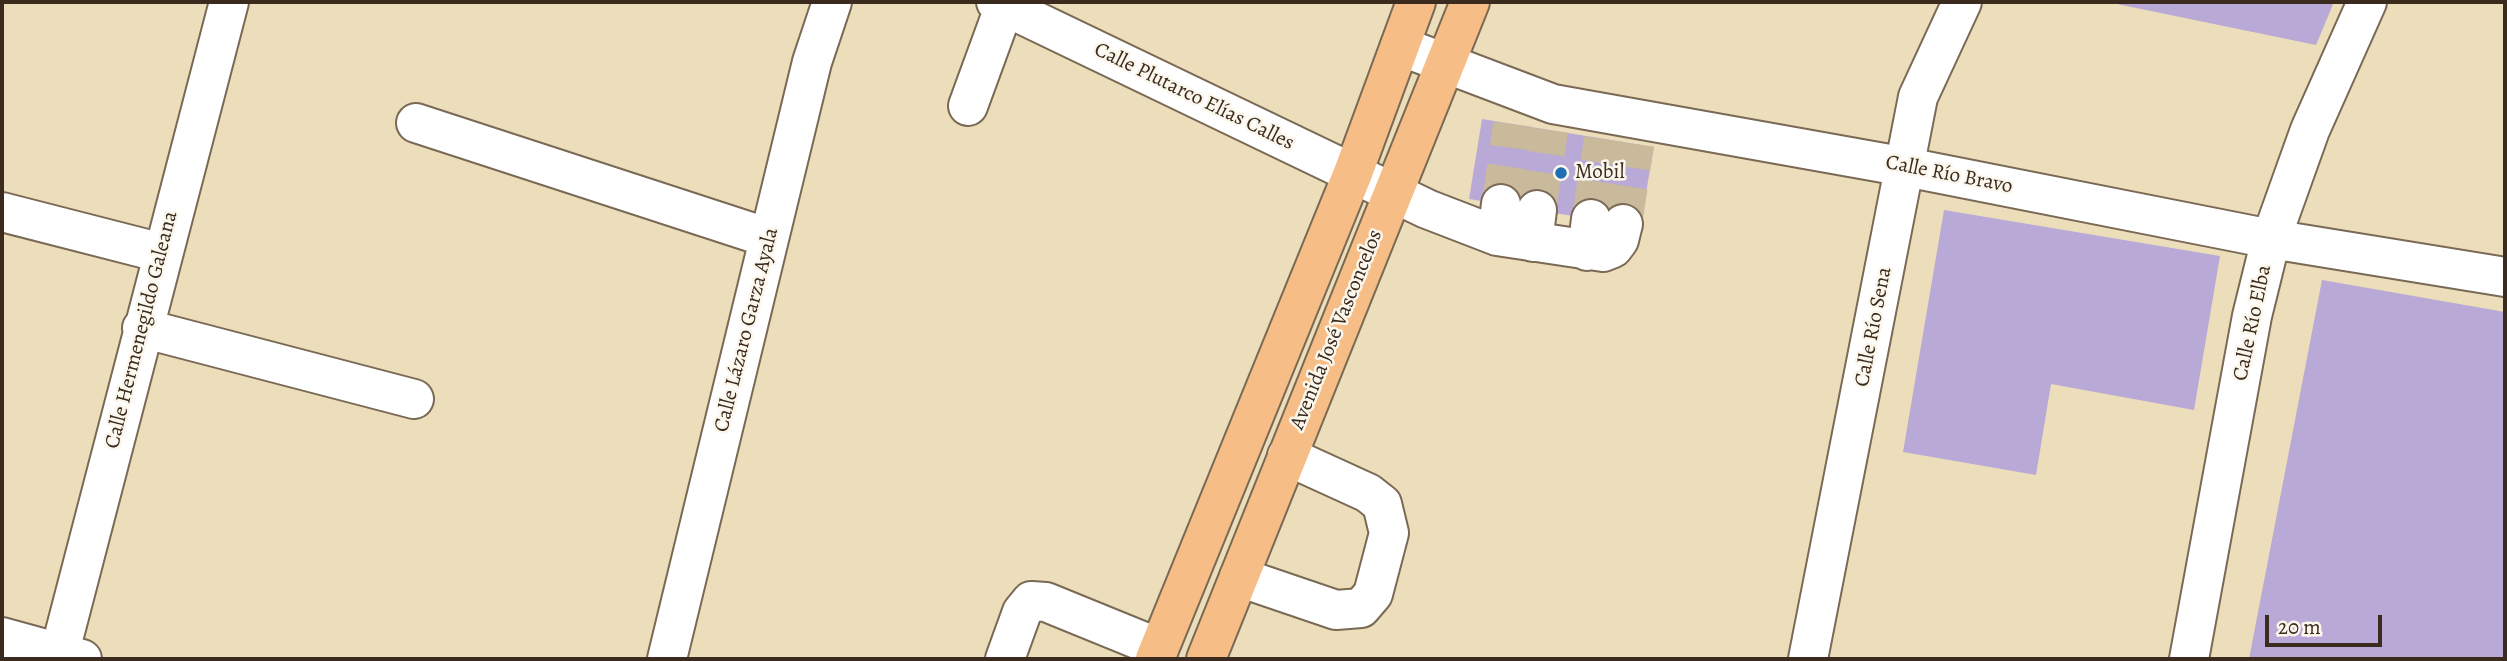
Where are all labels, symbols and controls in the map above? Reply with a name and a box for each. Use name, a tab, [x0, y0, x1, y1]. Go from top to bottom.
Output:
street label: Calle Plutarco Elías Calles	[1090, 38, 1298, 156]
street label: Calle Río Bravo	[1883, 150, 2015, 200]
place label: Mobil	[1575, 160, 1625, 186]
marker: Mobil	[1553, 165, 1569, 181]
street label: Calle Hermenegildo Galeana	[100, 209, 184, 451]
street label: Calle Lázaro Garza Ayala	[709, 225, 785, 435]
street label: Avenida José Vasconcelos	[1285, 226, 1389, 434]
street label: Calle Río Elba	[2228, 263, 2278, 383]
street label: Calle Río Sena	[1850, 265, 1898, 389]
scale bar	[2269, 602, 2386, 646]
text: 20 m	[2278, 613, 2321, 641]

